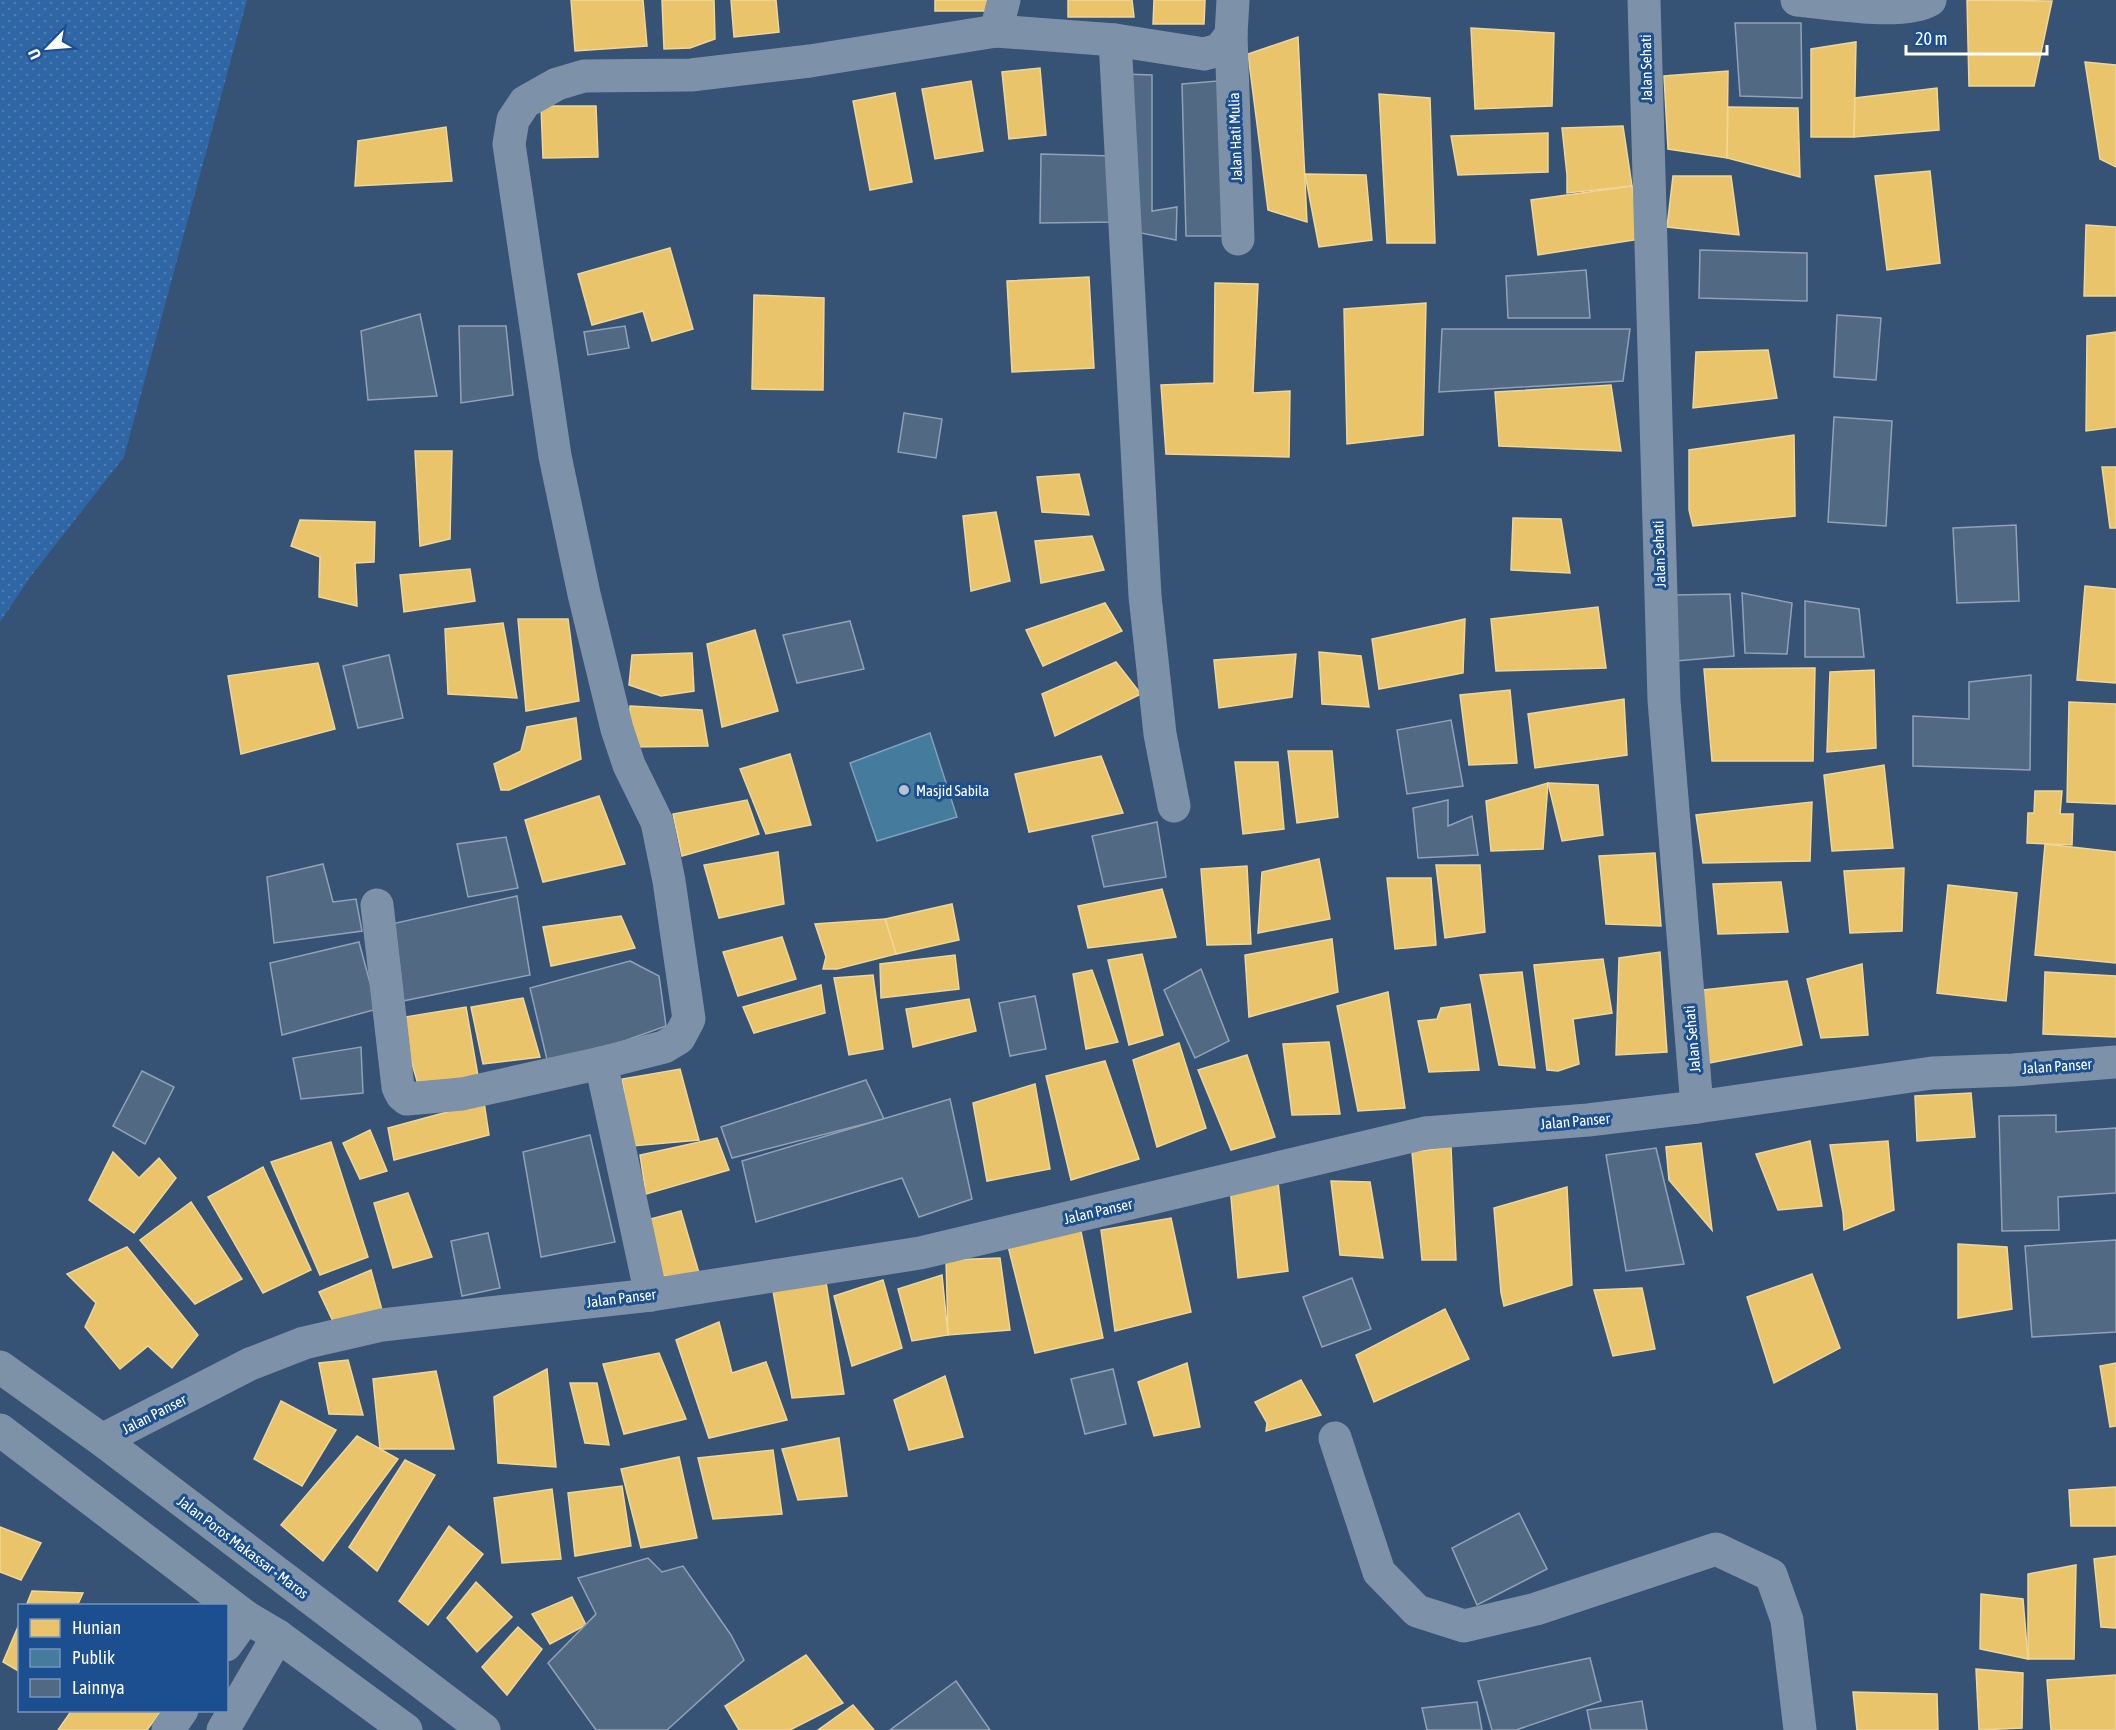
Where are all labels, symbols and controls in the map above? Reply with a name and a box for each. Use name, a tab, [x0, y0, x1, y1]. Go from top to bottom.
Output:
north arrow	[18, 18, 78, 78]
scale bar	[1906, 18, 2047, 56]
text: 20 m	[1915, 28, 1947, 49]
street label: Jalan Sehati	[1637, 34, 1655, 102]
text: U	[24, 46, 45, 62]
street label: Jalan Hati Mulia	[1225, 92, 1245, 182]
street label: Jalan Sehati	[1649, 520, 1669, 588]
place label: Masjid Sabila	[916, 782, 989, 799]
marker: Masjid Sabila	[897, 783, 911, 797]
street label: Jalan Sehati	[1681, 1005, 1703, 1073]
street label: Jalan Panser	[2022, 1055, 2093, 1077]
street label: Jalan Panser	[1539, 1109, 1611, 1133]
street label: Jalan Panser	[1062, 1195, 1135, 1227]
street label: Jalan Panser	[585, 1285, 657, 1311]
street label: Jalan Panser	[119, 1390, 190, 1437]
street label: Jalan Poros Makassar - Maros	[174, 1492, 312, 1602]
legend	[18, 1604, 228, 1712]
text: Hunian	[72, 1617, 121, 1638]
text: Publik	[72, 1647, 115, 1668]
text: Lainnya	[72, 1677, 125, 1698]

